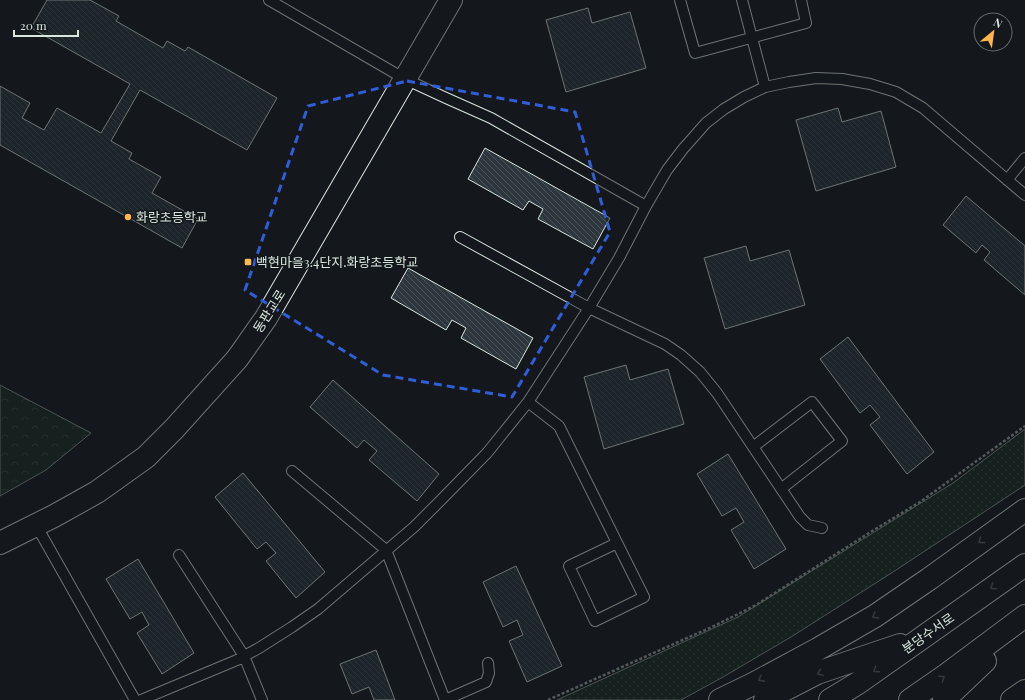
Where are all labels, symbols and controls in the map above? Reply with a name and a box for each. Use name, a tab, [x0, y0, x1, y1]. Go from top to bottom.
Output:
scale bar	[14, 12, 78, 38]
north arrow	[973, 12, 1013, 52]
text: N	[991, 14, 1005, 31]
text: 20 m	[20, 17, 47, 33]
place label: 화랑초등학교	[136, 208, 208, 225]
marker: 화랑초등학교	[123, 212, 133, 222]
place label: 백현마을3.4단지.화랑초등학교	[256, 253, 418, 270]
marker: 백현마을3.4단지.화랑초등학교	[243, 257, 253, 267]
street label: 동판교로	[249, 286, 288, 336]
one-way arrow	[979, 536, 986, 543]
one-way arrow	[991, 582, 998, 589]
street label: 분당수서로	[898, 608, 957, 657]
one-way arrow	[872, 611, 879, 618]
one-way arrow	[873, 665, 880, 672]
one-way arrow	[817, 668, 824, 676]
one-way arrow	[758, 675, 766, 682]
one-way arrow	[938, 675, 945, 683]

